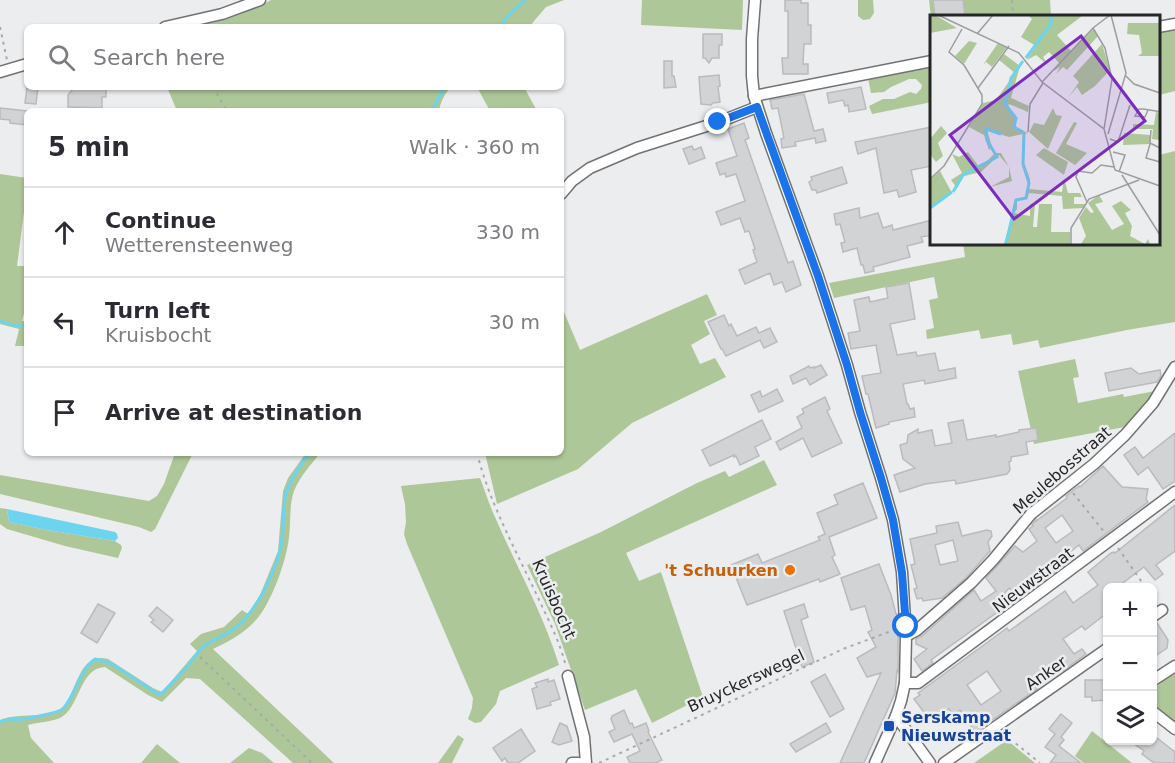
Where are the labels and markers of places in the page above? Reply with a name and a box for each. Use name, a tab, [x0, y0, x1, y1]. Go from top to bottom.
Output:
place label: 't Schuurken	[664, 561, 778, 580]
marker: 't Schuurken	[783, 563, 797, 577]
place label: Serskamp Nieuwstraat	[901, 708, 1012, 745]
marker: Serskamp Nieuwstraat	[882, 719, 896, 733]

